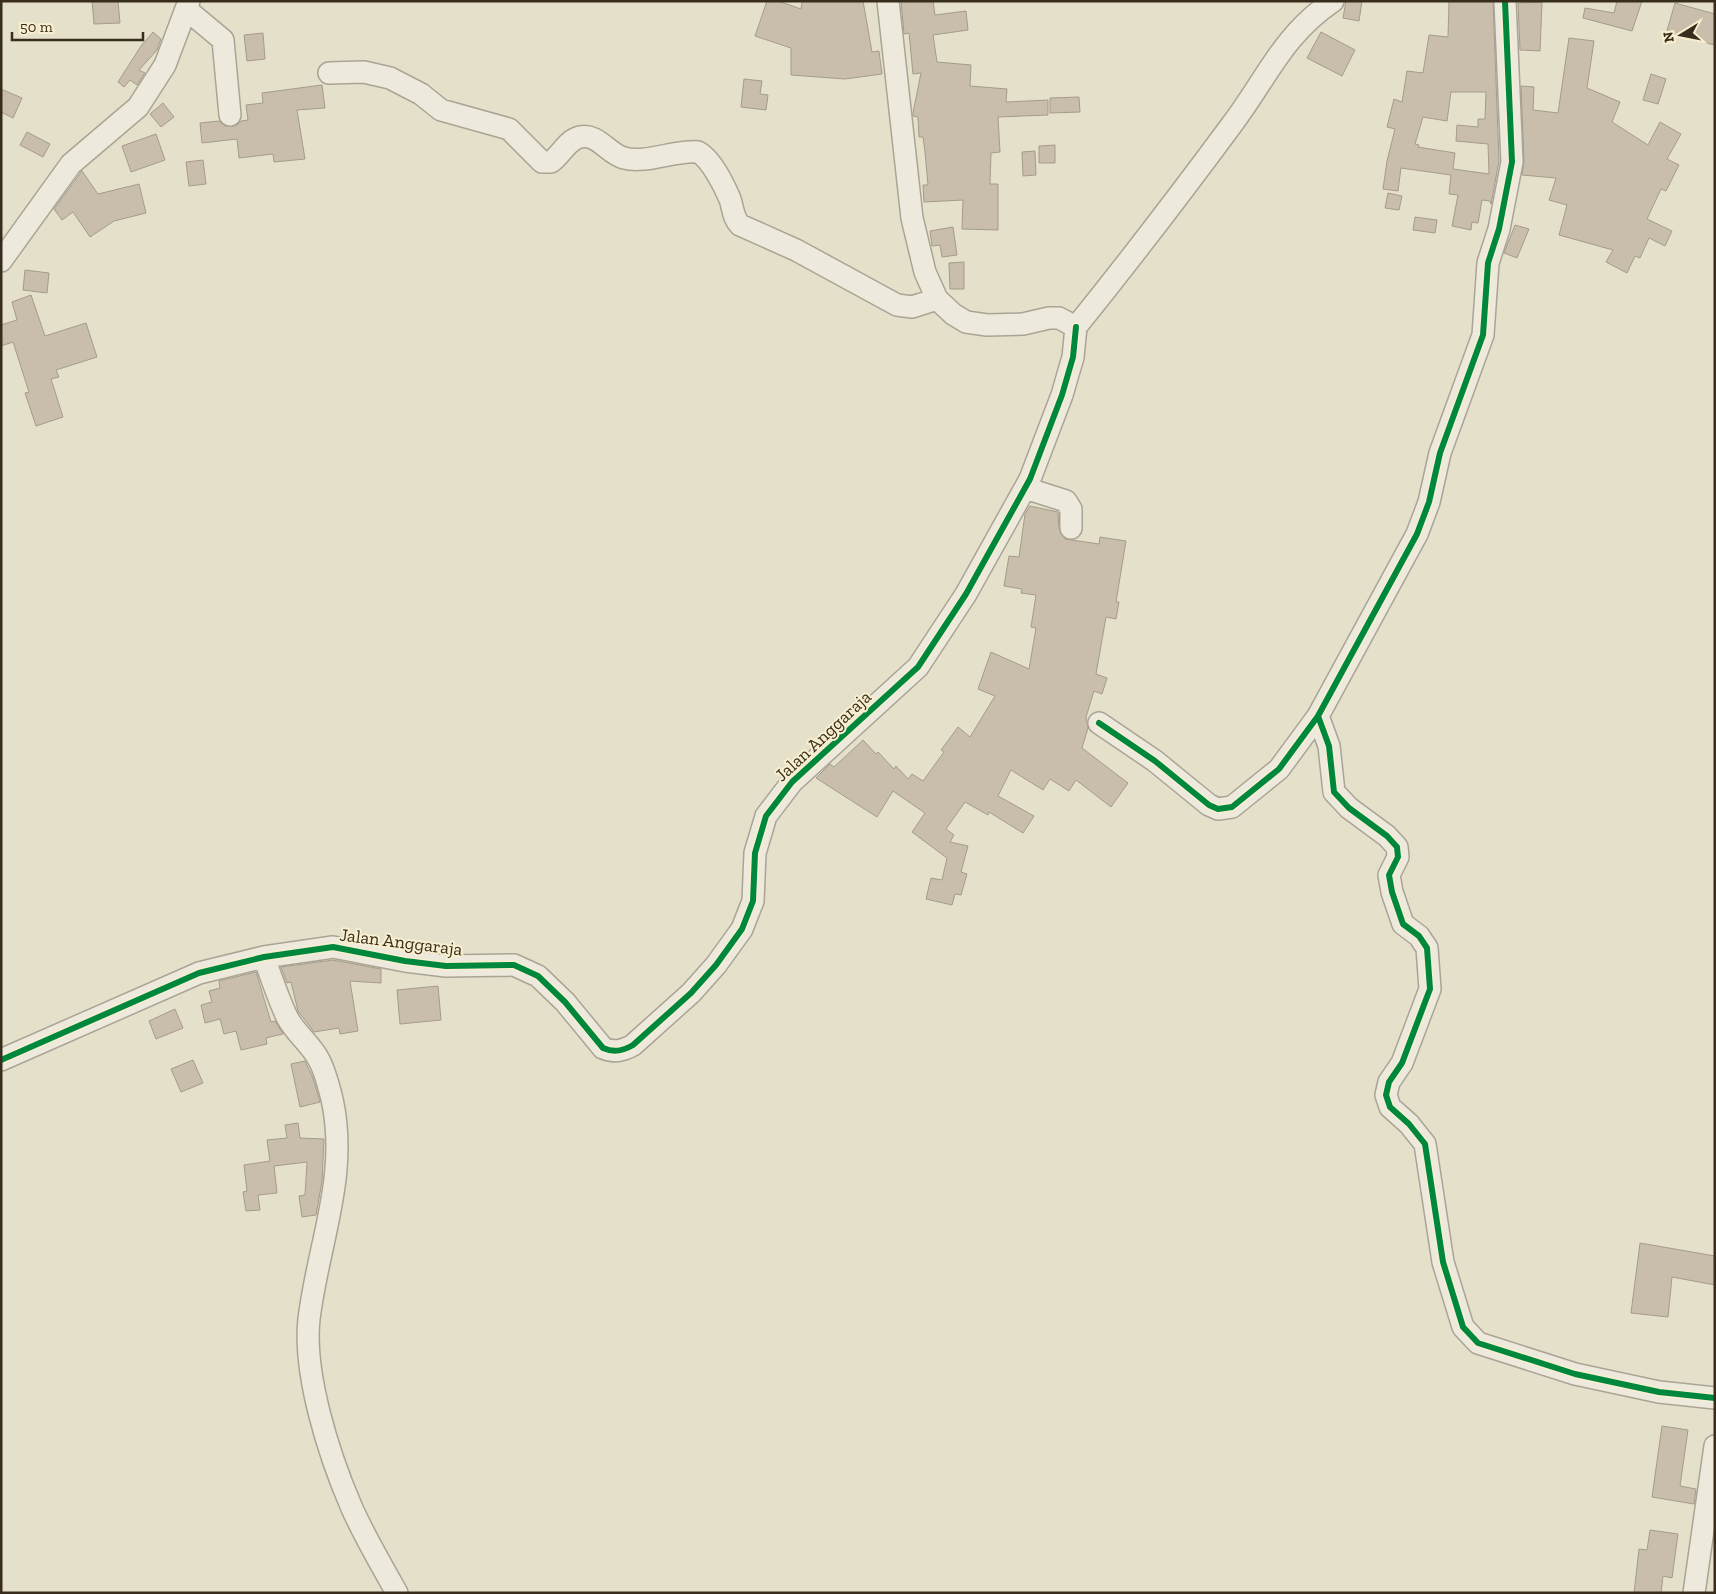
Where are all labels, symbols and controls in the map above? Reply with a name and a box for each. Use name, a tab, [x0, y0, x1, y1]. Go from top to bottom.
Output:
scale bar	[12, 10, 144, 42]
north arrow	[1656, 10, 1706, 60]
text: 50 m	[20, 18, 53, 36]
text: N	[1659, 30, 1678, 44]
street label: Jalan Anggaraja	[770, 686, 876, 786]
street label: Jalan Anggaraja	[338, 924, 464, 960]

